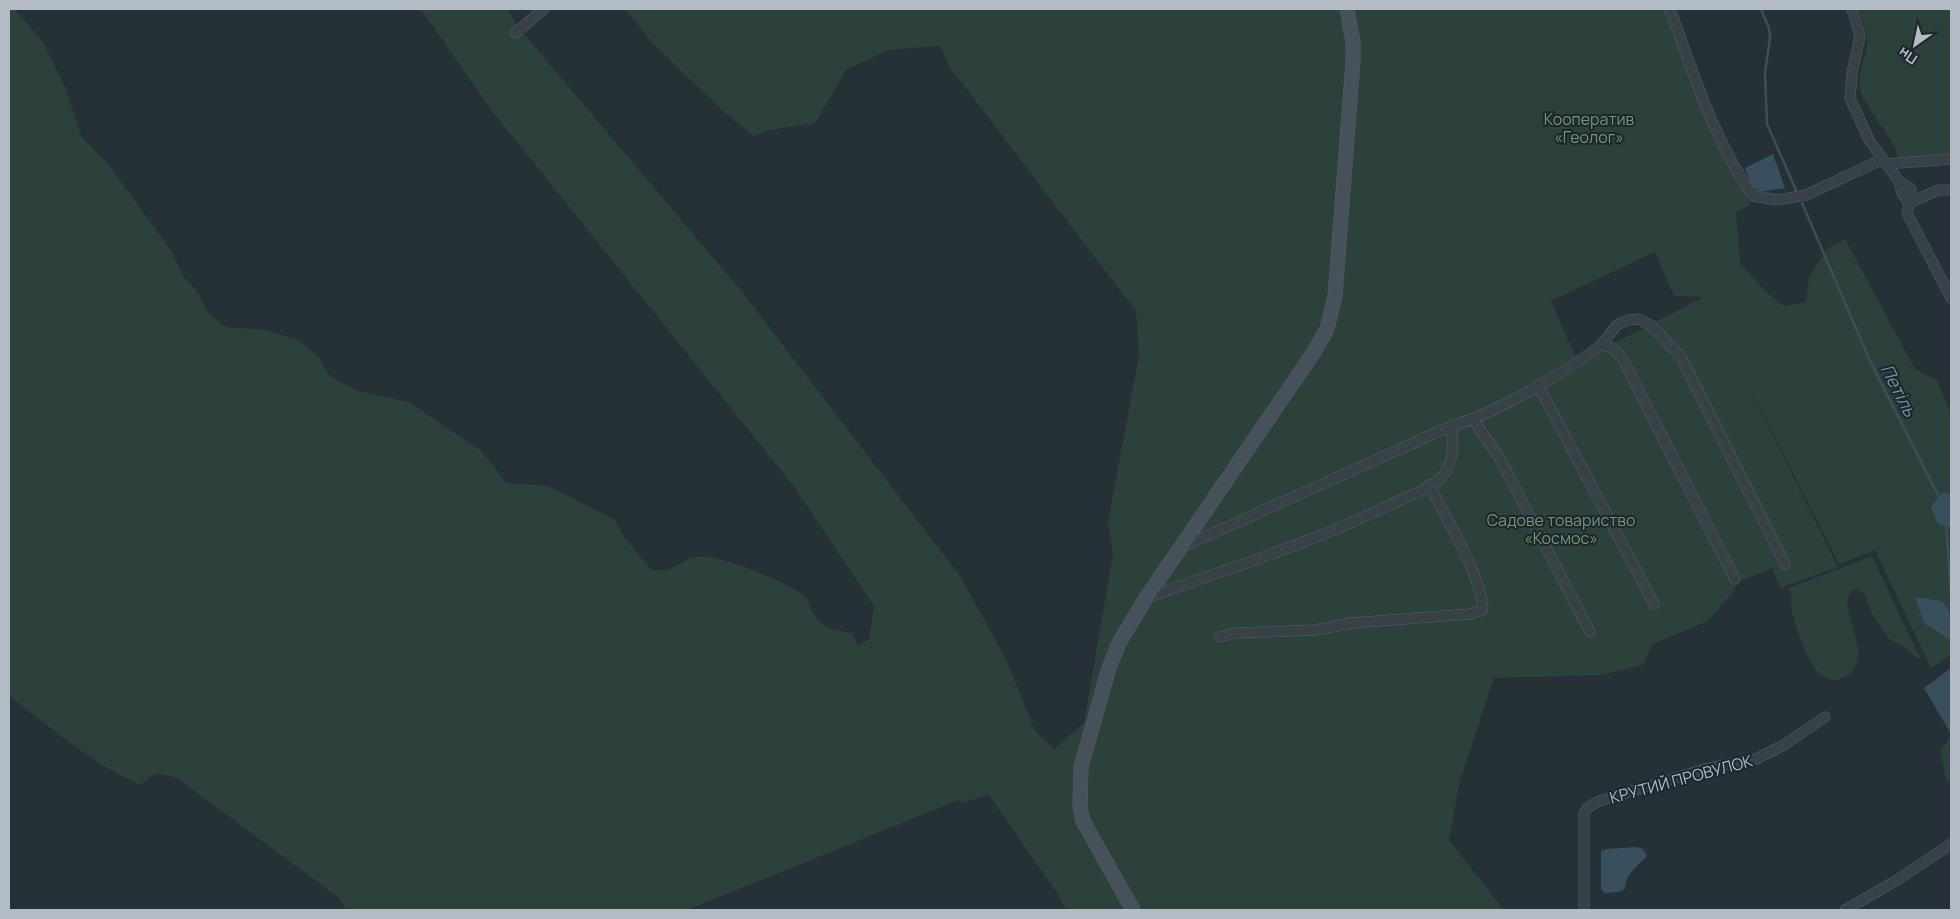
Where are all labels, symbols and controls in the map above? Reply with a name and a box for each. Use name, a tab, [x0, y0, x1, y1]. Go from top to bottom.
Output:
north arrow	[1890, 20, 1940, 70]
text: Пн	[1895, 43, 1921, 69]
park label: Кооператив «Геолог»	[1544, 108, 1635, 148]
water label: Петіль	[1876, 360, 1923, 421]
park label: Садове товариство «Космос»	[1487, 509, 1635, 549]
street label: КРУТИЙ ПРОВУЛОК	[1607, 749, 1755, 809]

